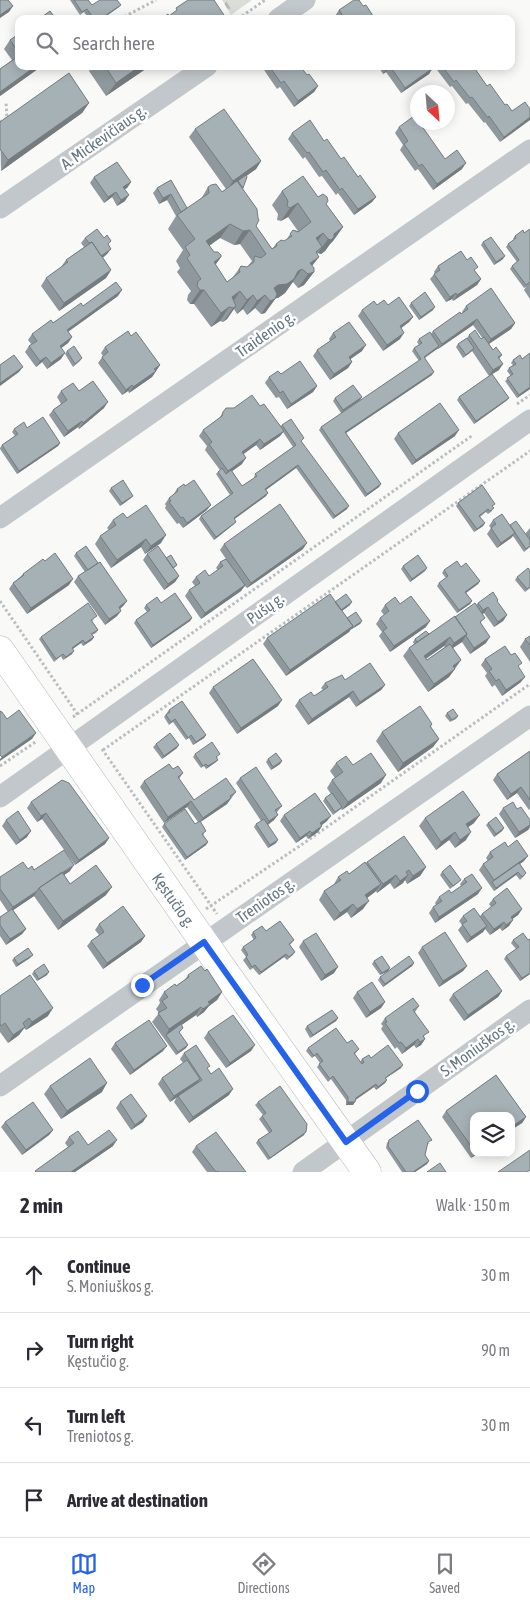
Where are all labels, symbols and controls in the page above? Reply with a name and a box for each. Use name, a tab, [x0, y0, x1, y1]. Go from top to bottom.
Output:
search box	[15, 15, 515, 70]
icon: search	[33, 29, 61, 57]
text: Search here	[73, 32, 155, 54]
north arrow	[410, 85, 455, 130]
street label: A. Mickevičiaus g.	[57, 101, 150, 174]
street label: Traidenio g.	[232, 307, 298, 361]
street label: Pušų g.	[243, 589, 288, 628]
street label: Kęstučio g.	[148, 870, 199, 931]
street label: Treniotos g.	[233, 873, 298, 927]
route end	[131, 974, 154, 997]
street label: S. Moniuškos g.	[437, 1014, 518, 1081]
route start	[406, 1080, 429, 1103]
map controls	[470, 1112, 515, 1157]
button: layers	[470, 1112, 515, 1157]
text: 2 min	[20, 1193, 63, 1217]
text: Walk · 150 m	[436, 1196, 510, 1214]
text: Continue	[67, 1255, 131, 1277]
icon: ahead	[20, 1261, 48, 1289]
text: 30 m	[481, 1266, 510, 1284]
text: S. Moniuškos g.	[67, 1277, 154, 1295]
text: Turn right	[67, 1330, 134, 1352]
icon: right	[20, 1336, 48, 1364]
text: 90 m	[481, 1341, 510, 1359]
text: Kęstučio g.	[67, 1352, 129, 1370]
text: Turn left	[67, 1405, 125, 1427]
icon: left	[20, 1411, 48, 1439]
text: 30 m	[481, 1416, 510, 1434]
text: Treniotos g.	[67, 1427, 134, 1445]
icon: arrive	[20, 1486, 48, 1514]
text: Arrive at destination	[67, 1489, 208, 1511]
tab: Map	[70, 1550, 98, 1596]
tab: Directions	[237, 1550, 290, 1596]
tab: Saved	[429, 1550, 460, 1596]

